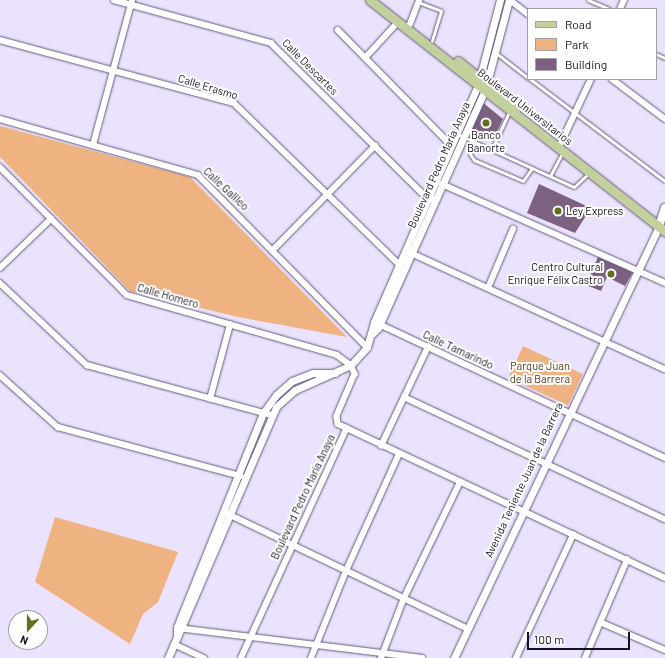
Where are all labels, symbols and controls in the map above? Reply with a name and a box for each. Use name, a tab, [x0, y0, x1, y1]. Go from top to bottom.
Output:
legend	[527, 8, 657, 80]
text: Road	[565, 17, 592, 31]
street label: Calle Descartes	[279, 36, 341, 98]
text: Park	[565, 37, 589, 51]
text: Building	[565, 57, 607, 71]
street label: Boulevard Universitarios	[475, 66, 575, 148]
street label: Calle Erasmo	[176, 72, 240, 102]
street label: Boulevard Pedro María Anaya	[405, 100, 473, 230]
marker: Banco Banorte	[481, 118, 491, 128]
place label: Banco Banorte	[467, 129, 505, 155]
street label: Calle Galileo	[201, 165, 251, 213]
place label: Ley Express	[566, 204, 623, 218]
marker: Ley Express	[553, 206, 563, 216]
place label: Centro Cultural Enrique Félix Castro	[508, 261, 603, 287]
marker: Centro Cultural Enrique Félix Castro	[606, 269, 616, 279]
street label: Calle Homero	[136, 281, 200, 311]
street label: Calle Tamarindo	[421, 328, 495, 372]
park label: Parque Juan de la Barrera	[510, 360, 570, 386]
street label: Avenida Teniente Juan de la Barrera	[482, 400, 566, 560]
street label: Boulevard Pedro María Anaya	[268, 432, 338, 562]
north arrow	[8, 610, 48, 650]
scale bar	[529, 624, 632, 650]
text: 100 m	[534, 632, 564, 646]
text: N	[18, 633, 30, 648]

